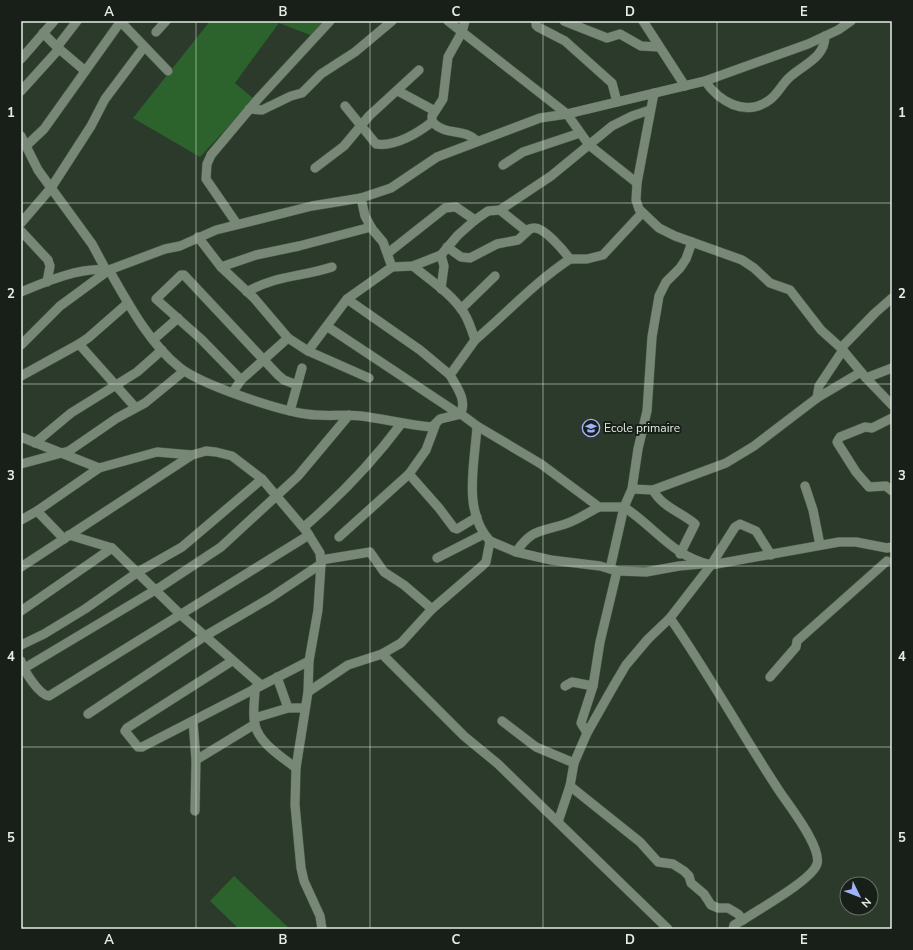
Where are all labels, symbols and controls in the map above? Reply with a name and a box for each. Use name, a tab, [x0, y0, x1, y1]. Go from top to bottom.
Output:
text: A	[104, 3, 114, 21]
text: B	[279, 3, 288, 21]
text: C	[452, 3, 461, 21]
text: D	[625, 3, 635, 21]
text: E	[800, 3, 808, 21]
text: 1	[7, 104, 15, 122]
text: 1	[898, 104, 906, 122]
text: 2	[7, 285, 15, 303]
text: 2	[898, 285, 906, 303]
school or university icon: Ecole primaire	[581, 418, 601, 438]
place label: Ecole primaire	[604, 420, 680, 436]
text: 3	[7, 467, 15, 485]
text: 3	[898, 467, 906, 485]
text: 4	[7, 648, 15, 666]
text: 4	[898, 648, 906, 666]
text: 5	[7, 829, 15, 847]
text: 5	[898, 829, 906, 847]
north arrow	[839, 876, 879, 916]
text: N	[858, 894, 874, 911]
text: A	[104, 931, 114, 949]
text: B	[279, 931, 288, 949]
text: C	[452, 931, 461, 949]
text: D	[625, 931, 635, 949]
text: E	[800, 931, 808, 949]

